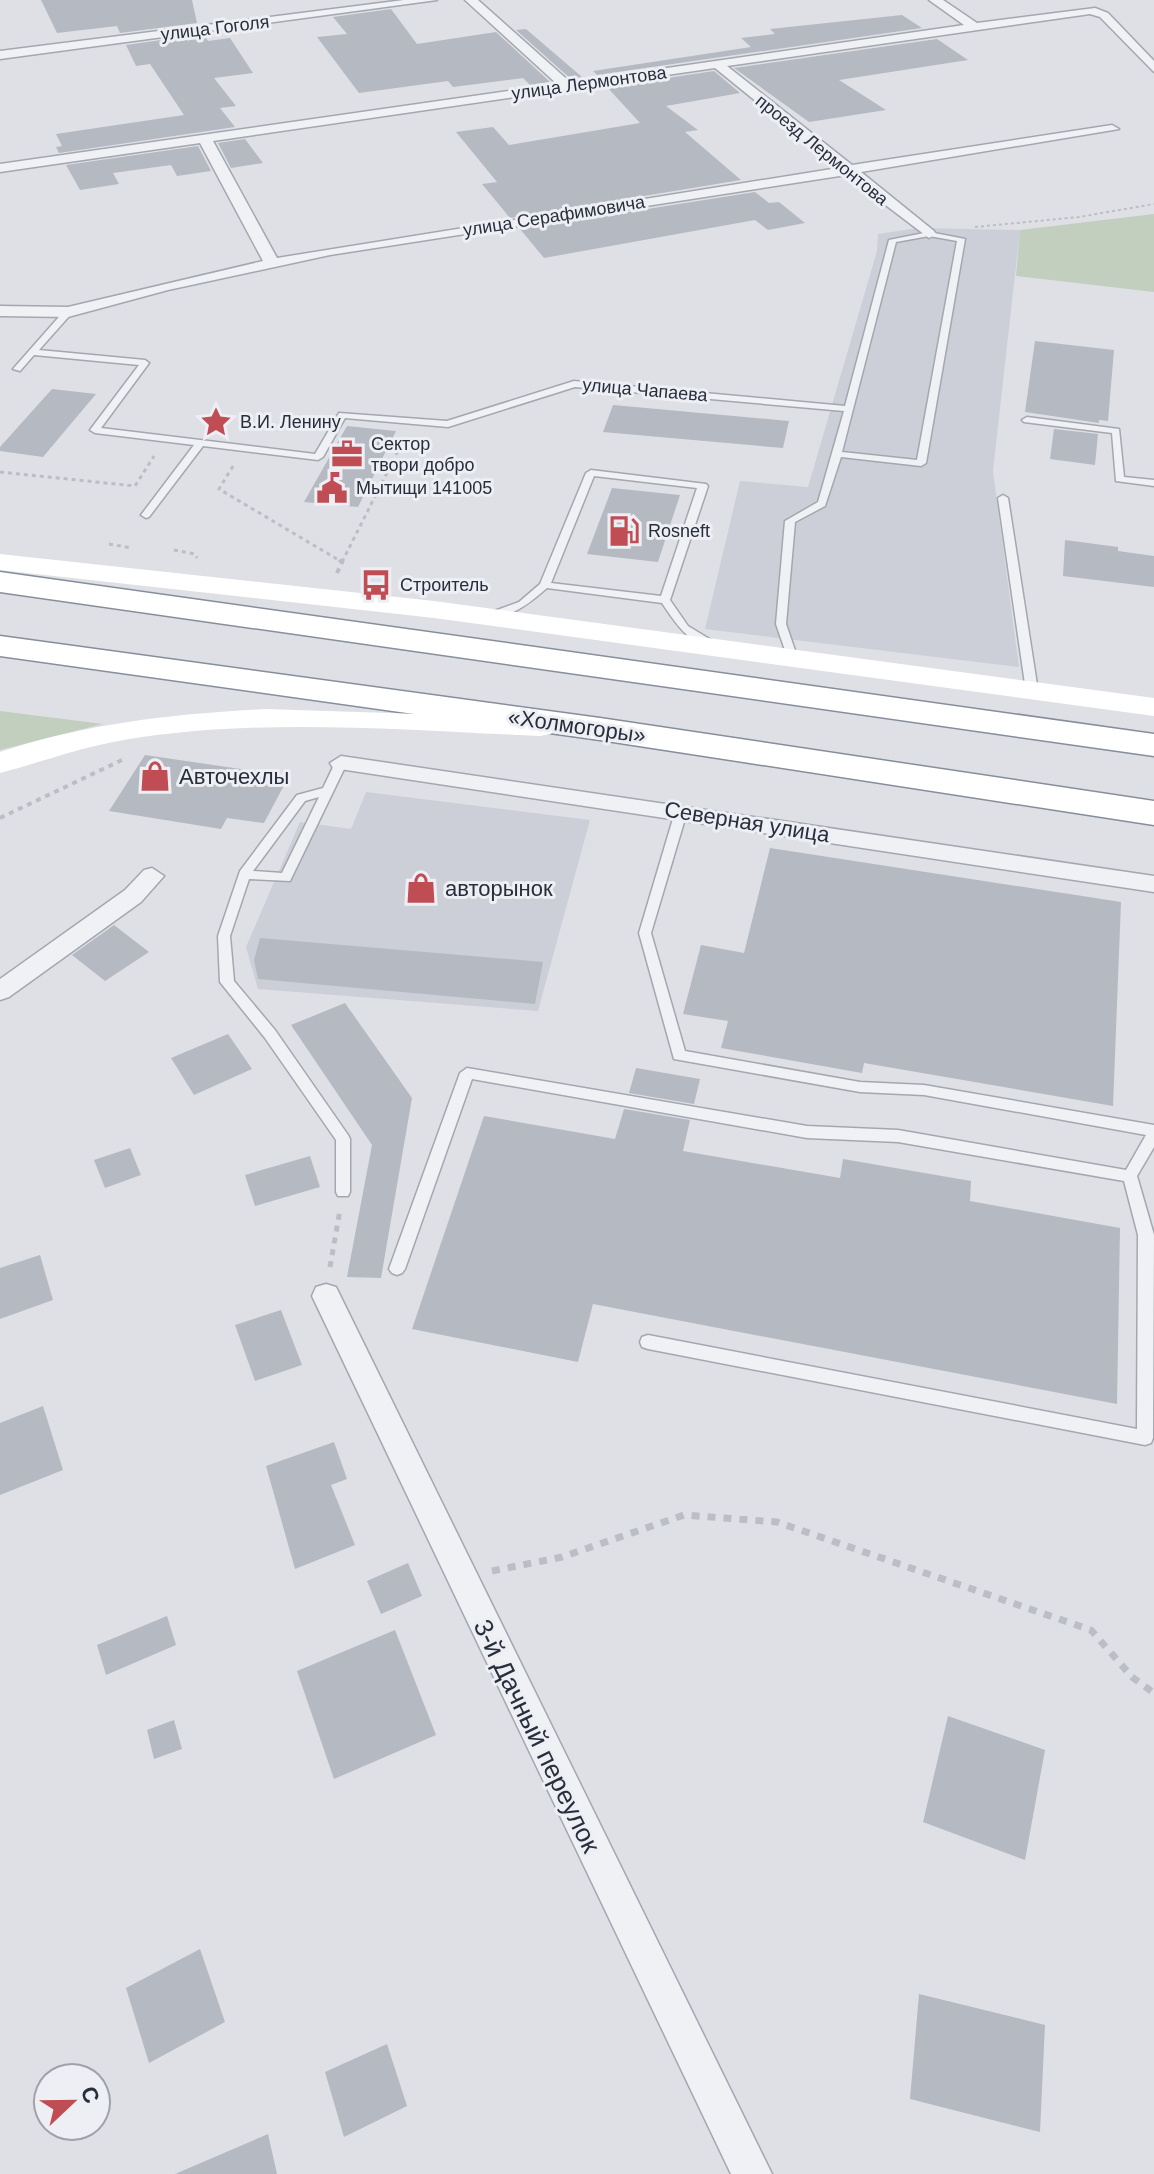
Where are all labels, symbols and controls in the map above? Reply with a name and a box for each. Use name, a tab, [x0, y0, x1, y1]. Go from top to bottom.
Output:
street label: улица Гоголя	[160, 11, 270, 45]
street label: улица Лермонтова	[510, 62, 669, 104]
street label: проезд Лермонтова	[752, 91, 893, 210]
street label: улица Серафимовича	[462, 192, 647, 240]
street label: улица Чапаева	[582, 375, 709, 406]
place icon: В.И. Ленину	[199, 405, 233, 439]
place label: В.И. Ленину	[240, 412, 341, 432]
place label: Сектор твори добро	[371, 434, 475, 475]
office icon: Сектор твори добро	[330, 437, 364, 471]
public building icon: Мытищи 141005	[315, 471, 349, 505]
place label: Мытищи 141005	[356, 478, 492, 498]
fuel station icon: Rosneft	[607, 514, 641, 548]
place label: Rosneft	[648, 521, 710, 541]
bus stop icon: Строитель	[359, 568, 393, 602]
place label: Строитель	[400, 575, 489, 595]
street label: «Холмогоры»	[507, 704, 647, 748]
shop icon: Авточехлы	[138, 759, 172, 793]
place label: Авточехлы	[179, 764, 289, 789]
street label: Северная улица	[663, 797, 832, 848]
shop icon: авторынок	[404, 871, 438, 905]
place label: авторынок	[445, 876, 553, 901]
street label: 3-й Дачный переулок	[467, 1615, 607, 1858]
north arrow	[32, 2062, 112, 2142]
text: С	[76, 2083, 105, 2107]

